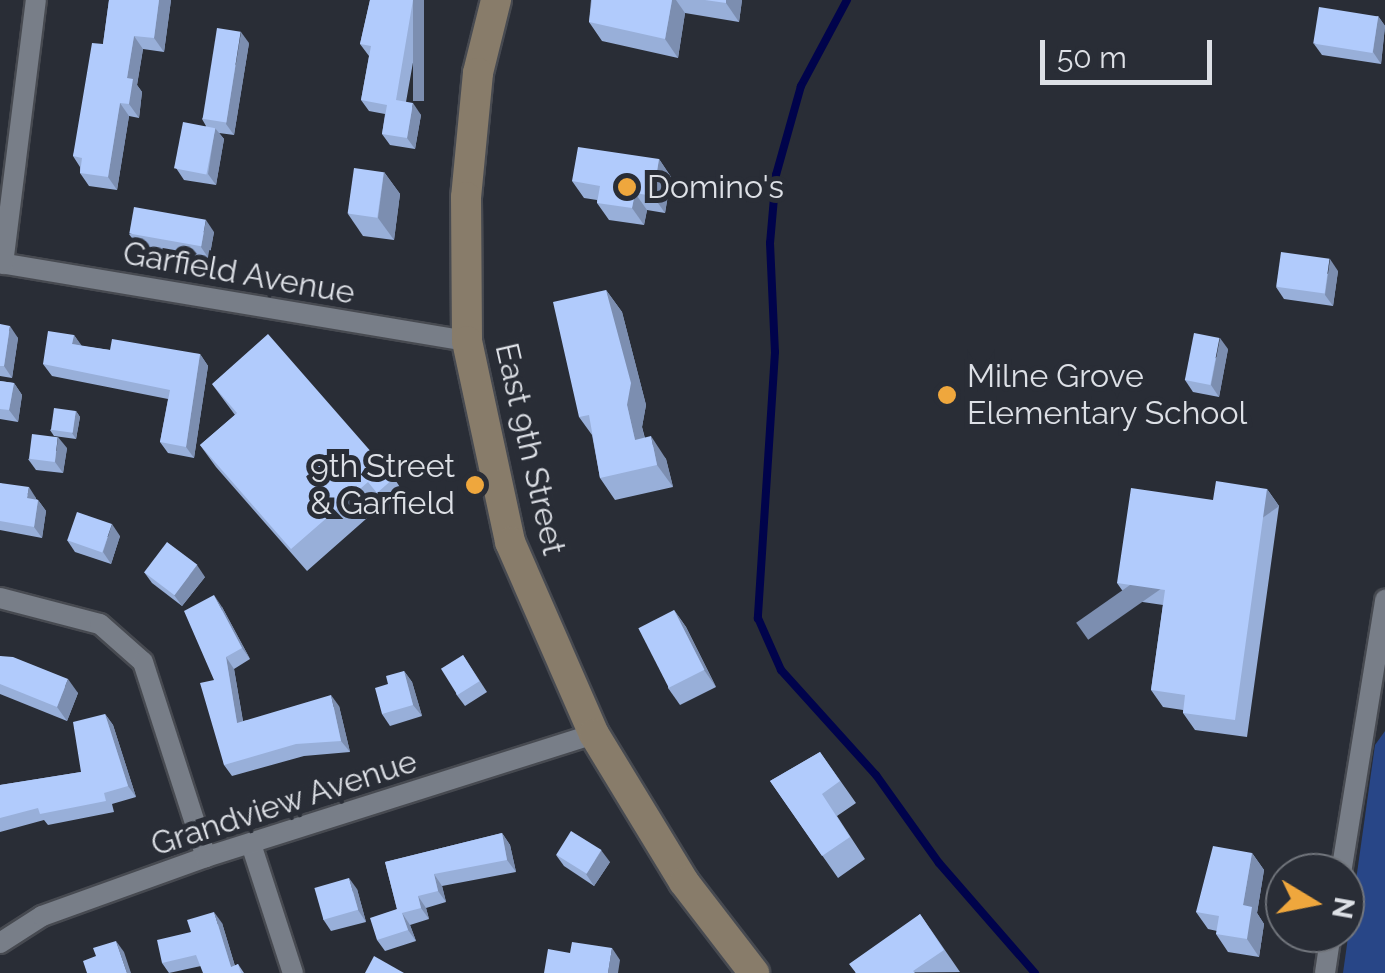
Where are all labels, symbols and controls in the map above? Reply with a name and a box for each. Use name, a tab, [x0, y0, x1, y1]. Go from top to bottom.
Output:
scale bar	[1045, 20, 1218, 82]
text: 50 m	[1057, 40, 1127, 75]
place label: Domino's	[647, 168, 784, 206]
marker: Domino's	[616, 176, 638, 198]
street label: Garfield Avenue	[120, 234, 358, 312]
street label: East 9th Street	[487, 339, 573, 559]
place label: Milne Grove Elementary School	[967, 358, 1248, 433]
marker: Milne Grove Elementary School	[936, 384, 958, 406]
place label: 9th Street & Garfield	[310, 448, 455, 523]
marker: 9th Street & Garfield	[464, 474, 486, 496]
street label: Grandview Avenue	[145, 742, 423, 864]
north arrow	[1265, 853, 1365, 953]
text: N	[1325, 895, 1361, 921]

